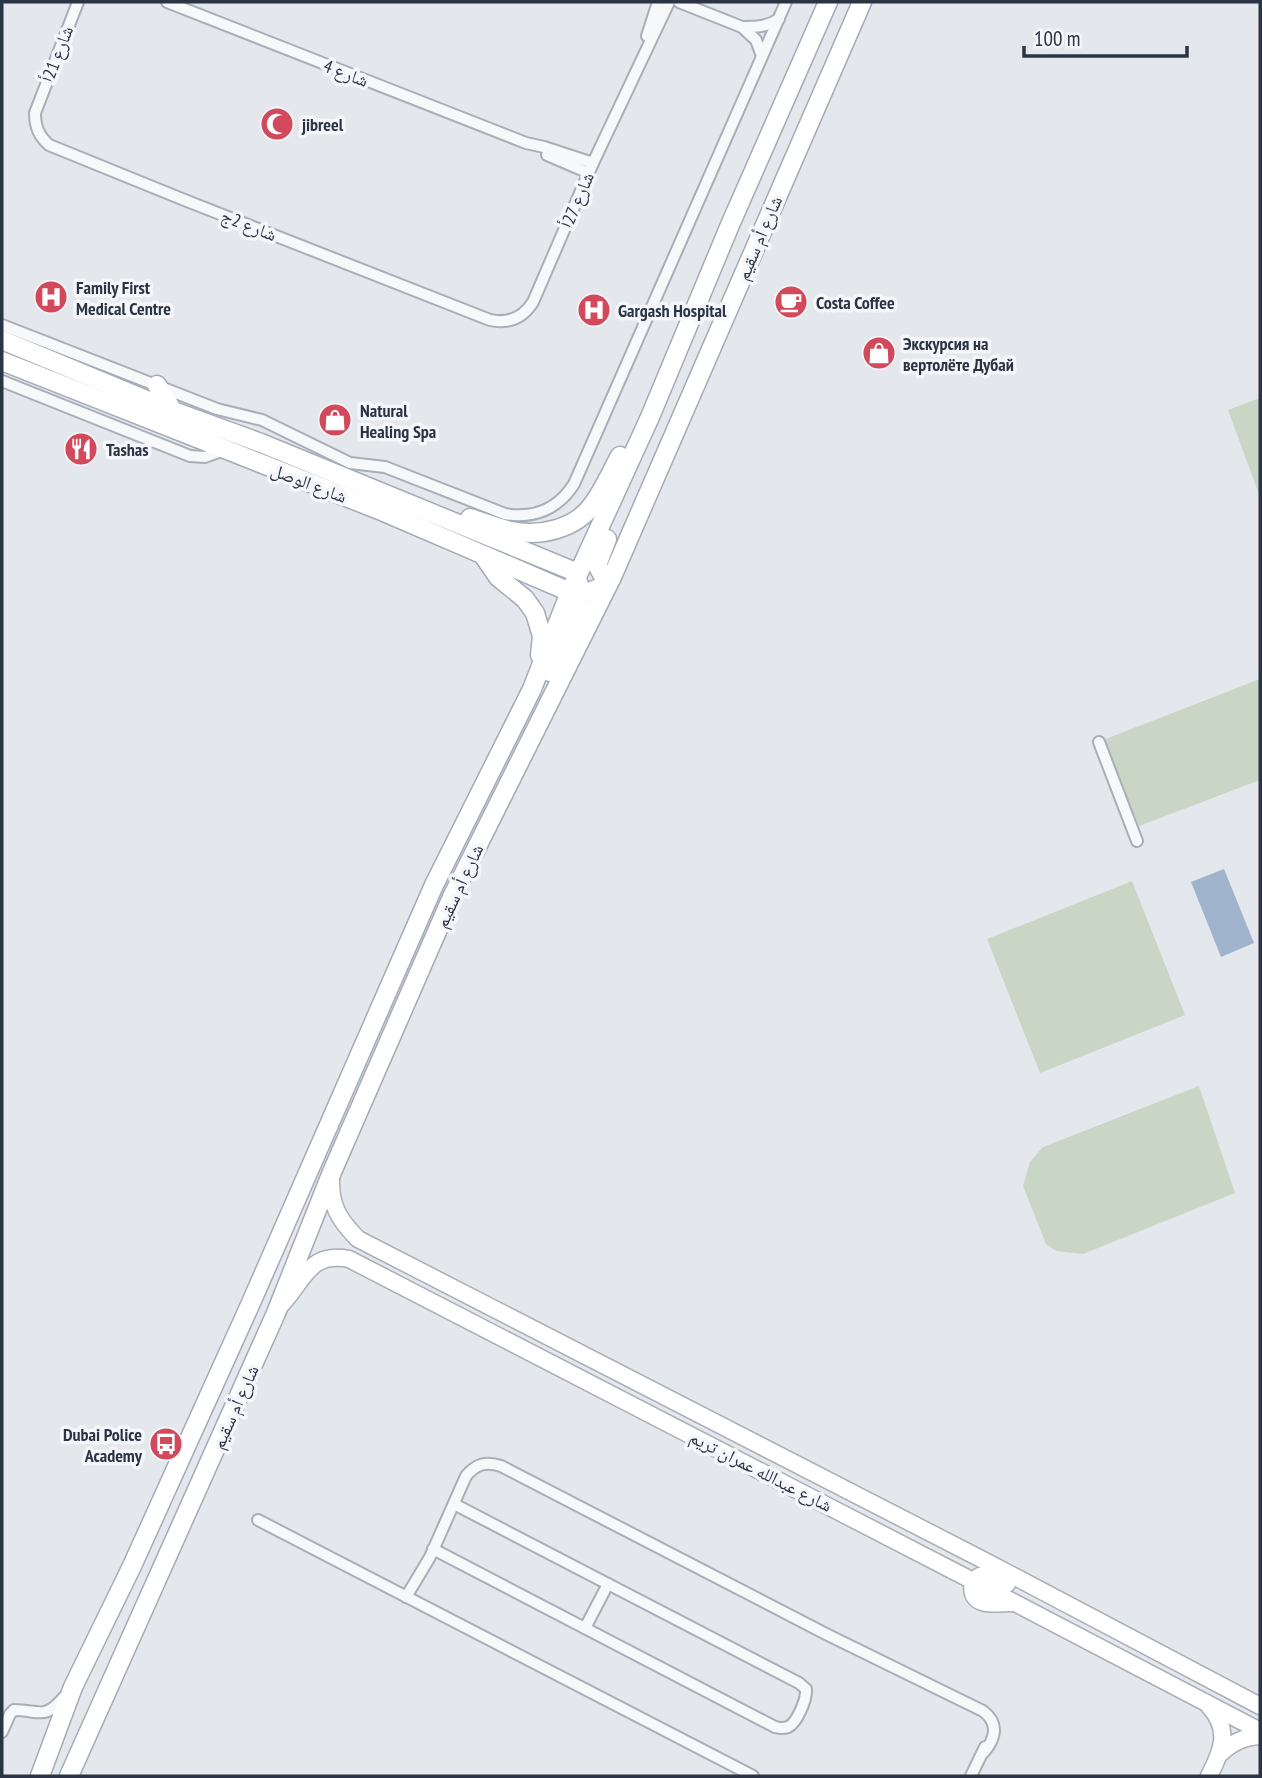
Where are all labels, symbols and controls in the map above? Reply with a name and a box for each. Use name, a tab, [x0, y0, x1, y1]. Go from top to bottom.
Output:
scale bar	[1024, 14, 1187, 58]
street label: شارع 21أ	[36, 23, 78, 86]
text: 100 m	[1034, 25, 1080, 52]
street label: شارع 4	[320, 54, 372, 92]
mosque icon: jibreel	[258, 105, 296, 143]
place label: jibreel	[301, 113, 344, 136]
street label: شارع 27أ	[555, 169, 599, 232]
street label: شارع أم سقيم	[731, 192, 788, 284]
street label: شارع 2ج	[218, 204, 280, 247]
place label: Family First Medical Centre	[76, 276, 171, 320]
hospital icon: Family First Medical Centre	[32, 278, 70, 316]
cafe icon: Costa Coffee	[772, 283, 810, 321]
hospital icon: Gargash Hospital	[575, 291, 613, 329]
place label: Costa Coffee	[816, 291, 895, 314]
place label: Gargash Hospital	[618, 299, 727, 322]
place label: Экскурсия на вертолёте Дубай	[903, 332, 1014, 376]
shop icon: Экскурсия на вертолёте Дубай	[860, 334, 898, 372]
place label: Natural Healing Spa	[360, 399, 436, 443]
shop icon: Natural Healing Spa	[316, 401, 354, 439]
restaurant icon: Tashas	[62, 430, 100, 468]
place label: Tashas	[106, 438, 149, 461]
street label: شارع الوصل	[268, 458, 350, 508]
street label: شارع أم سقيم	[430, 840, 489, 932]
street label: شارع أم سقيم	[206, 1361, 265, 1453]
place label: Dubai Police Academy	[63, 1423, 143, 1467]
bus stop icon: Dubai Police Academy	[147, 1425, 185, 1463]
street label: شارع عبدالله عمران تريم	[685, 1425, 836, 1518]

